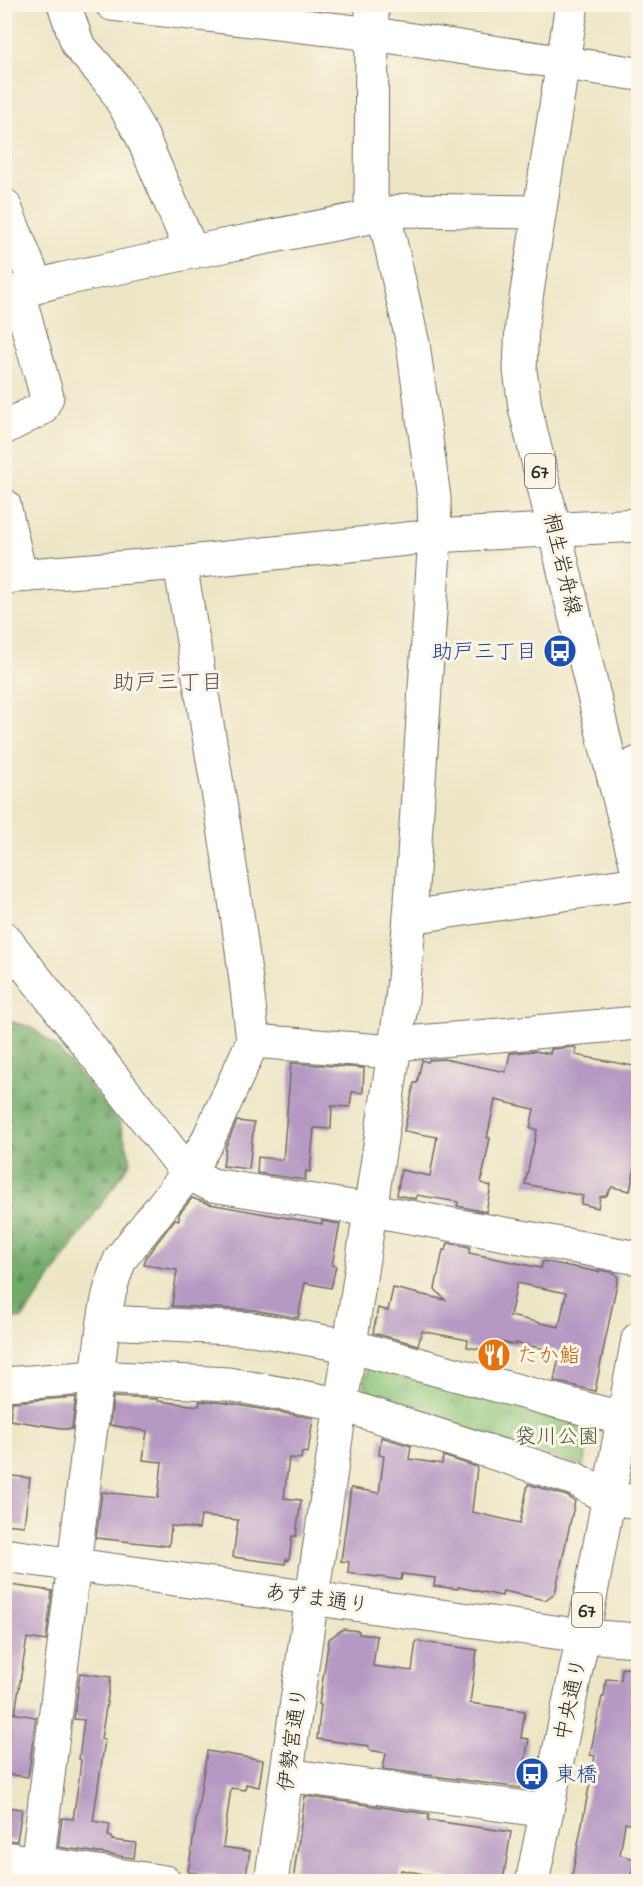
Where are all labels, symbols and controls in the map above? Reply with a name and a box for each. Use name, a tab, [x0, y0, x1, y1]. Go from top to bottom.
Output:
road number: 67	[525, 454, 555, 488]
street label: 桐生岩舟線	[535, 510, 587, 619]
bus stop icon: 助戸三丁目	[542, 633, 578, 669]
place label: 助戸三丁目	[432, 638, 537, 668]
district label: 助戸三丁目	[113, 668, 223, 700]
restaurant icon: たか鮨	[476, 1337, 512, 1373]
place label: たか鮨	[517, 1342, 580, 1372]
park label: 袋川公園	[515, 1423, 599, 1453]
street label: あずま通り	[263, 1578, 371, 1622]
road number: 67	[572, 1593, 602, 1627]
street label: 中央通り	[549, 1655, 595, 1744]
street label: 伊勢宮通り	[272, 1685, 316, 1793]
bus stop icon: 東橋	[514, 1756, 550, 1792]
place label: 東橋	[555, 1761, 597, 1791]

